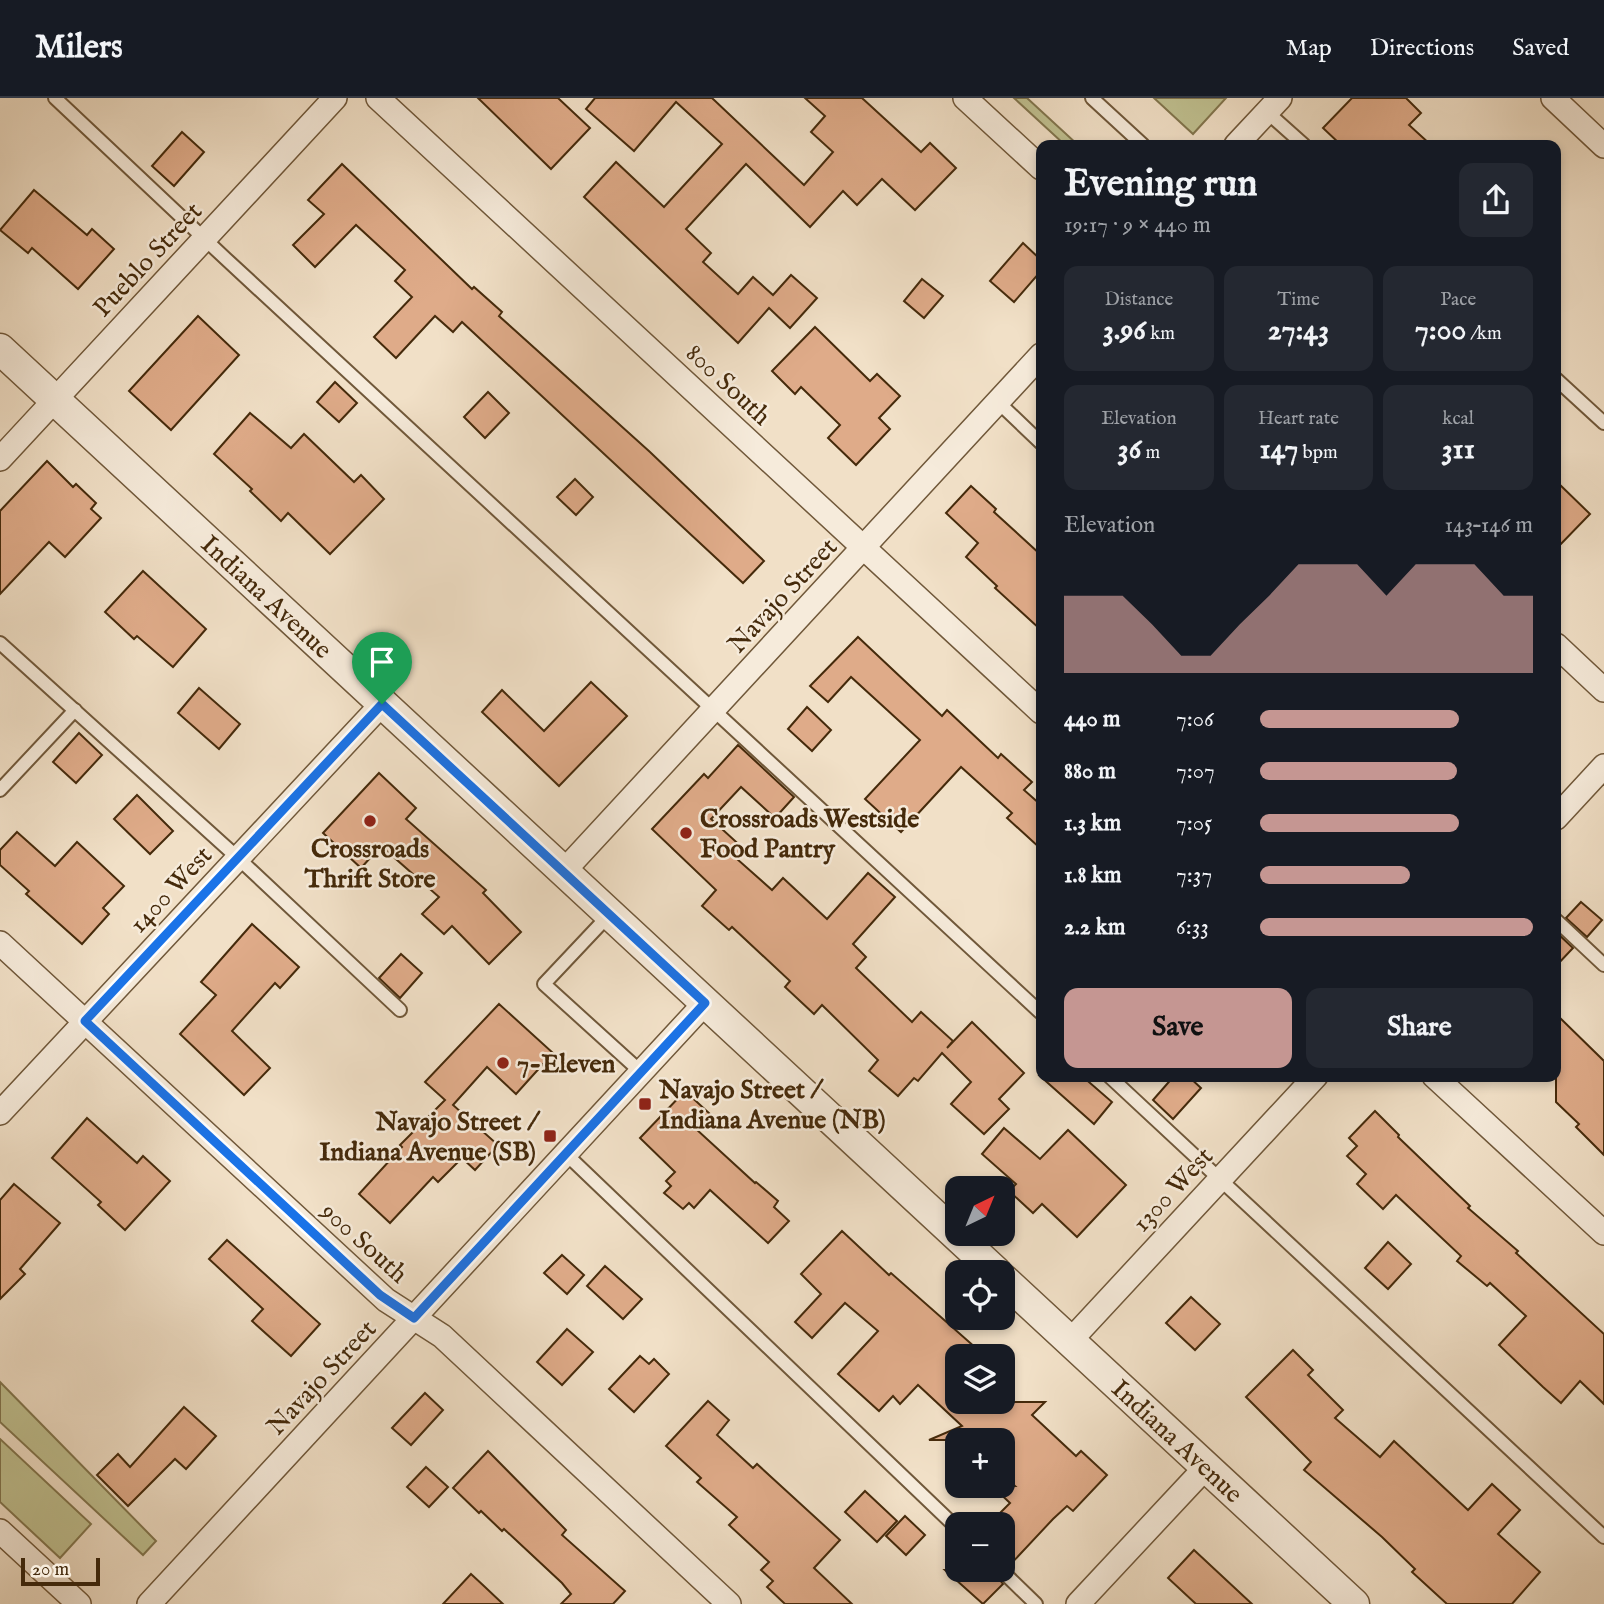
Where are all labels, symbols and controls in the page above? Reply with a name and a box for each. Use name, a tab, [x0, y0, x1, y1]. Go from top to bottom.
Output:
text: Milers	[35, 27, 123, 69]
text: Map	[1286, 33, 1332, 64]
text: Directions	[1370, 33, 1474, 64]
text: Saved	[1512, 33, 1569, 64]
text: Evening run	[1064, 161, 1258, 209]
button: share	[1459, 163, 1533, 237]
street label: Pueblo Street	[86, 196, 210, 324]
text: 19:17 · 9 × 440 m	[1064, 211, 1211, 240]
text: Distance	[1104, 288, 1173, 312]
text: Time	[1277, 288, 1320, 312]
text: Pace	[1440, 288, 1476, 312]
text: 3.96	[1103, 312, 1146, 350]
text: 27:43	[1268, 312, 1329, 350]
text: 7:00	[1415, 312, 1466, 350]
text: km	[1146, 322, 1175, 346]
text: /km	[1466, 322, 1502, 346]
street label: 800 South	[678, 337, 778, 433]
text: Elevation	[1101, 407, 1177, 431]
text: Heart rate	[1258, 407, 1339, 431]
text: kcal	[1442, 407, 1474, 431]
text: 36	[1117, 431, 1141, 469]
text: 147	[1259, 431, 1298, 469]
text: 311	[1441, 431, 1475, 469]
text: m	[1141, 441, 1160, 465]
text: bpm	[1298, 441, 1338, 465]
text: Elevation	[1064, 511, 1155, 540]
text: 143–146 m	[1445, 511, 1533, 540]
street label: Indiana Avenue	[193, 529, 339, 667]
street label: Navajo Street	[721, 531, 845, 661]
pin	[352, 632, 412, 704]
icon: arrive	[363, 643, 401, 681]
text: 440 m	[1064, 705, 1121, 734]
text: 7:06	[1176, 705, 1214, 734]
text: 880 m	[1064, 757, 1116, 786]
text: 7:07	[1176, 757, 1215, 786]
place label: Crossroads Westside Food Pantry	[700, 803, 919, 866]
text: 1.3 km	[1064, 809, 1121, 838]
text: 7:05	[1176, 809, 1212, 838]
marker: Crossroads Thrift Store	[362, 813, 378, 829]
marker: Crossroads Westside Food Pantry	[678, 825, 694, 841]
place label: Crossroads Thrift Store	[303, 833, 436, 896]
street label: 1400 West	[122, 840, 220, 940]
text: 1.8 km	[1064, 861, 1122, 890]
text: 7:37	[1176, 861, 1212, 890]
text: 2.2 km	[1064, 913, 1126, 942]
text: 6:33	[1176, 913, 1209, 942]
button: Save	[1064, 988, 1292, 1068]
button: Share	[1306, 988, 1533, 1068]
place label: 7-Eleven	[517, 1048, 616, 1081]
marker: 7-Eleven	[495, 1055, 511, 1071]
place label: Navajo Street / Indiana Avenue (NB)	[658, 1074, 886, 1137]
marker: Navajo Street / Indiana Avenue (NB)	[637, 1096, 653, 1112]
place label: Navajo Street / Indiana Avenue (SB)	[319, 1106, 541, 1169]
marker: Navajo Street / Indiana Avenue (SB)	[542, 1128, 558, 1144]
street label: 1300 West	[1126, 1141, 1221, 1239]
north arrow	[945, 1176, 1015, 1246]
map controls	[945, 1176, 1015, 1582]
street label: 900 South	[313, 1195, 415, 1291]
button: locate	[945, 1260, 1015, 1330]
street label: Navajo Street	[260, 1313, 384, 1443]
button: layers	[945, 1344, 1015, 1414]
street label: Indiana Avenue	[1104, 1373, 1249, 1511]
button: +	[945, 1428, 1015, 1498]
button: −	[945, 1512, 1015, 1582]
scale bar	[21, 1555, 100, 1587]
text: 20 m	[32, 1558, 69, 1582]

